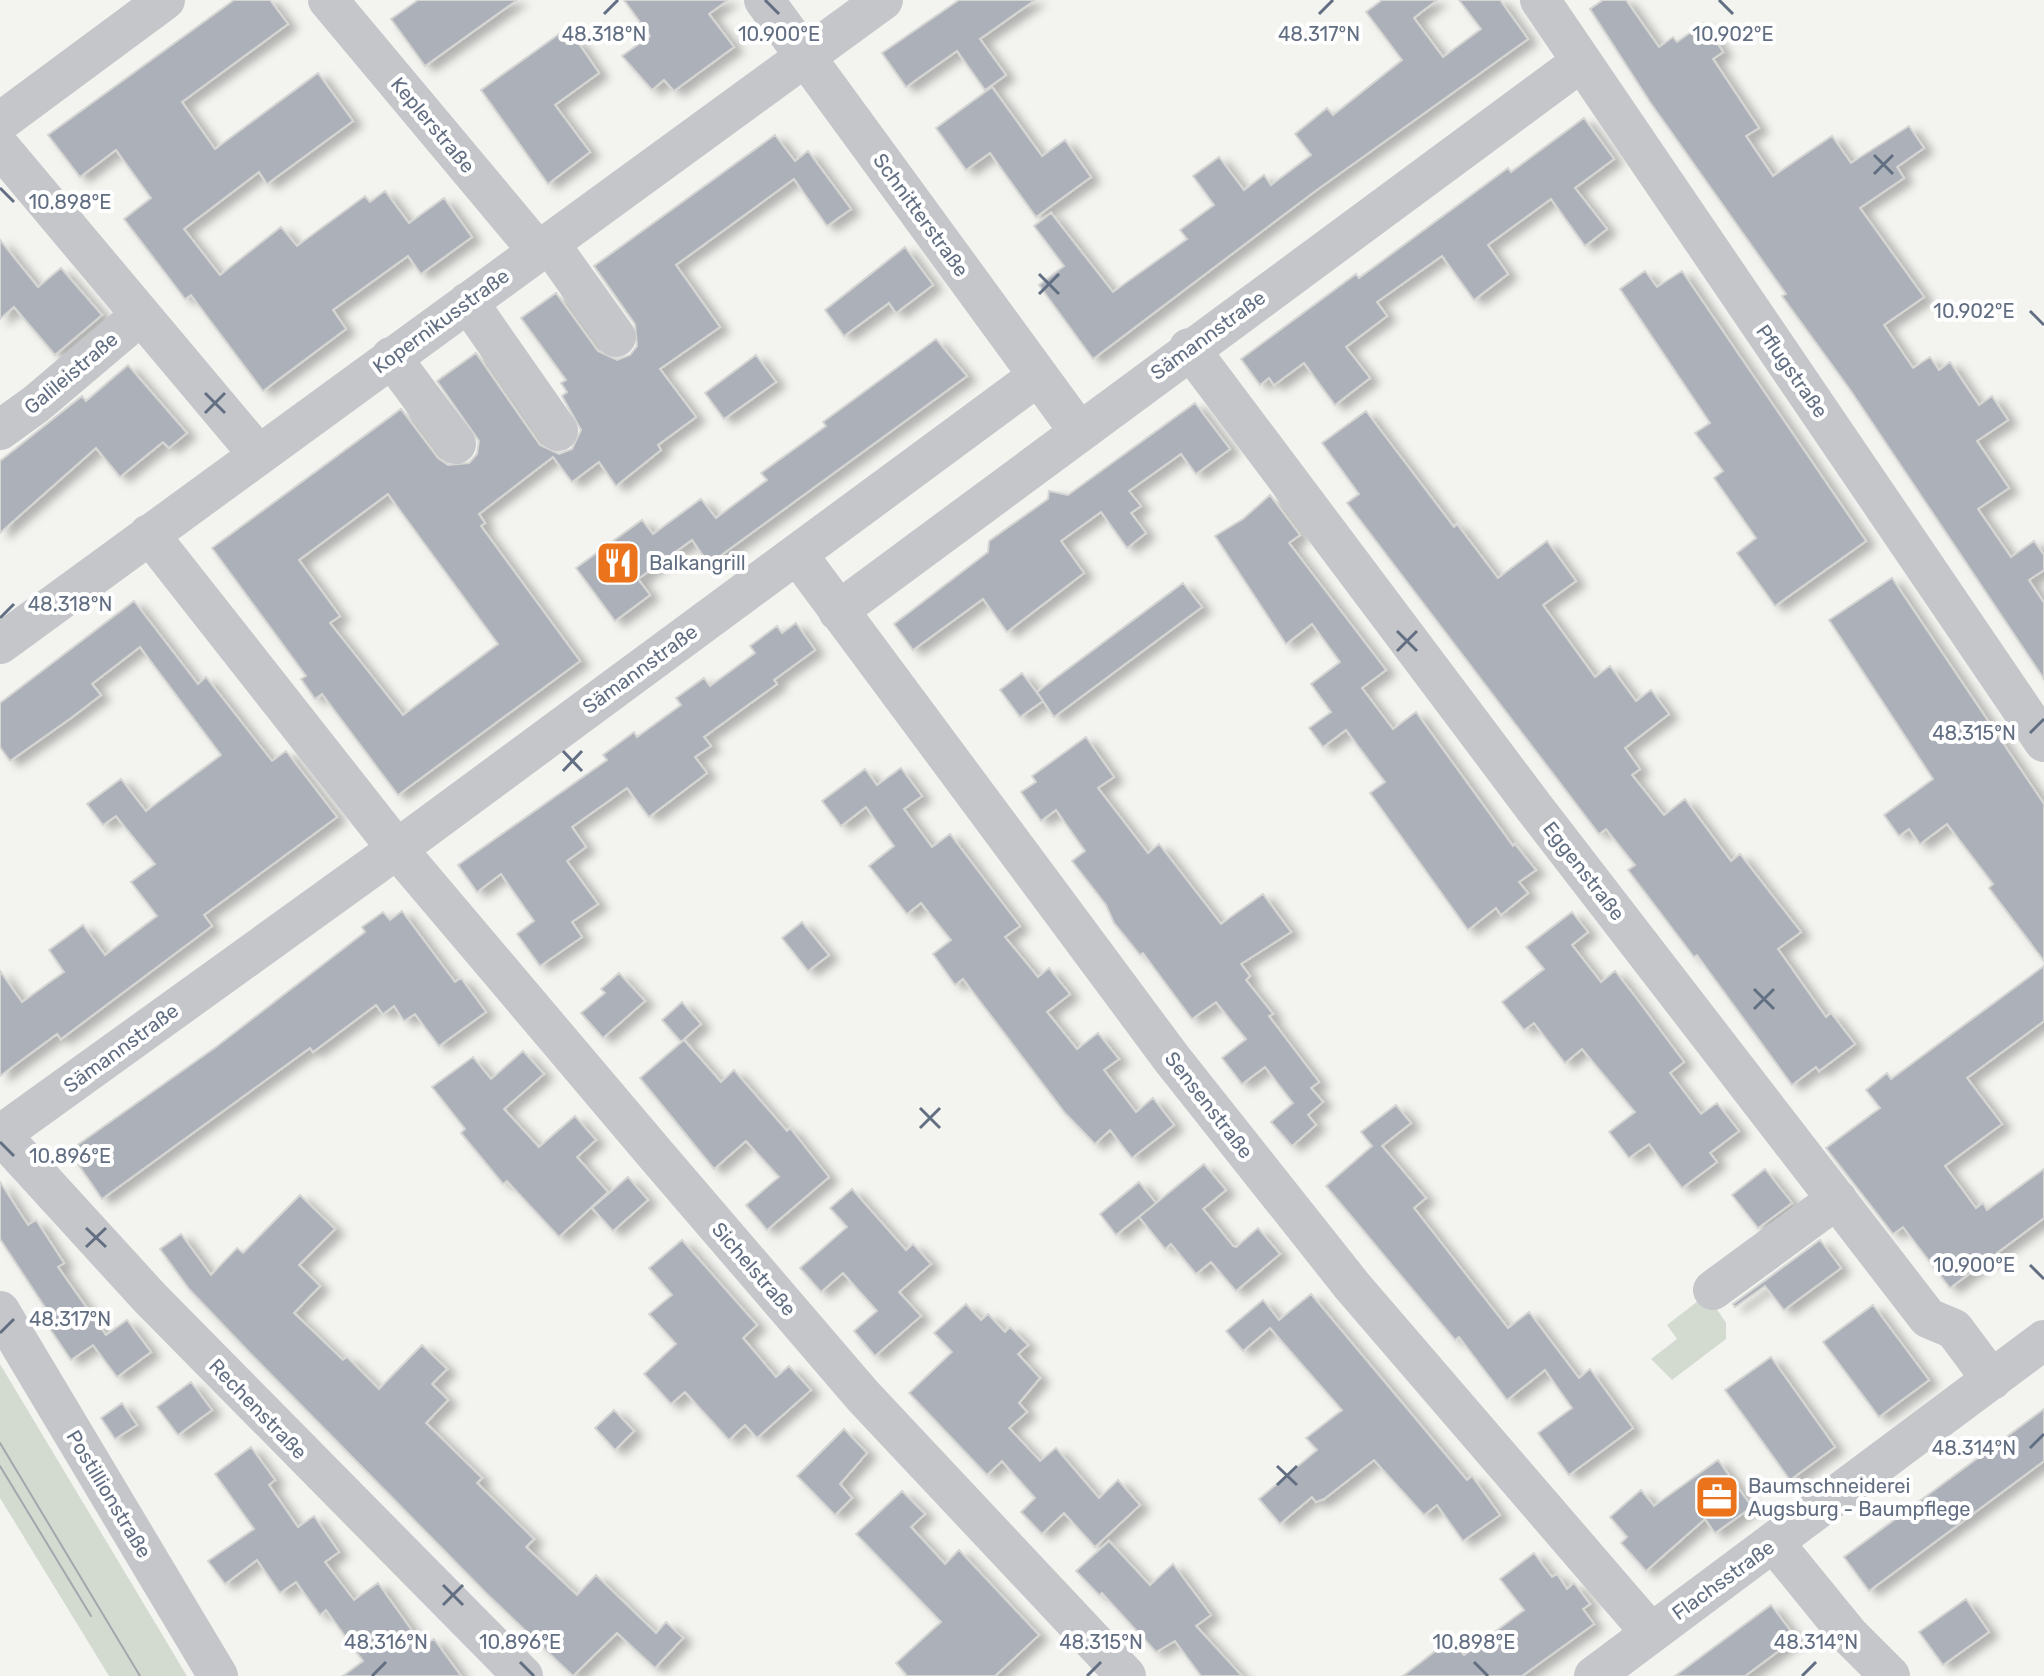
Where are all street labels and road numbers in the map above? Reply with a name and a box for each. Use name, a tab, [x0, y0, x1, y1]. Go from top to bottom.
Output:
street label: Keplerstraße	[386, 72, 480, 178]
street label: Schnitterstraße	[868, 149, 974, 281]
street label: Kopernikusstraße	[368, 264, 514, 378]
street label: Sämannstraße	[1146, 285, 1270, 385]
street label: Pflugstraße	[1751, 320, 1833, 422]
street label: Galileistraße	[19, 327, 123, 419]
street label: Sämannstraße	[578, 619, 702, 719]
street label: Eggenstraße	[1538, 817, 1630, 925]
street label: Sämannstraße	[59, 998, 183, 1098]
street label: Sensenstraße	[1160, 1047, 1258, 1163]
street label: Sichelstraße	[707, 1217, 801, 1321]
street label: Rechenstraße	[204, 1354, 312, 1464]
street label: Postillionstraße	[61, 1426, 157, 1562]
street label: Flachsstraße	[1667, 1535, 1779, 1625]

